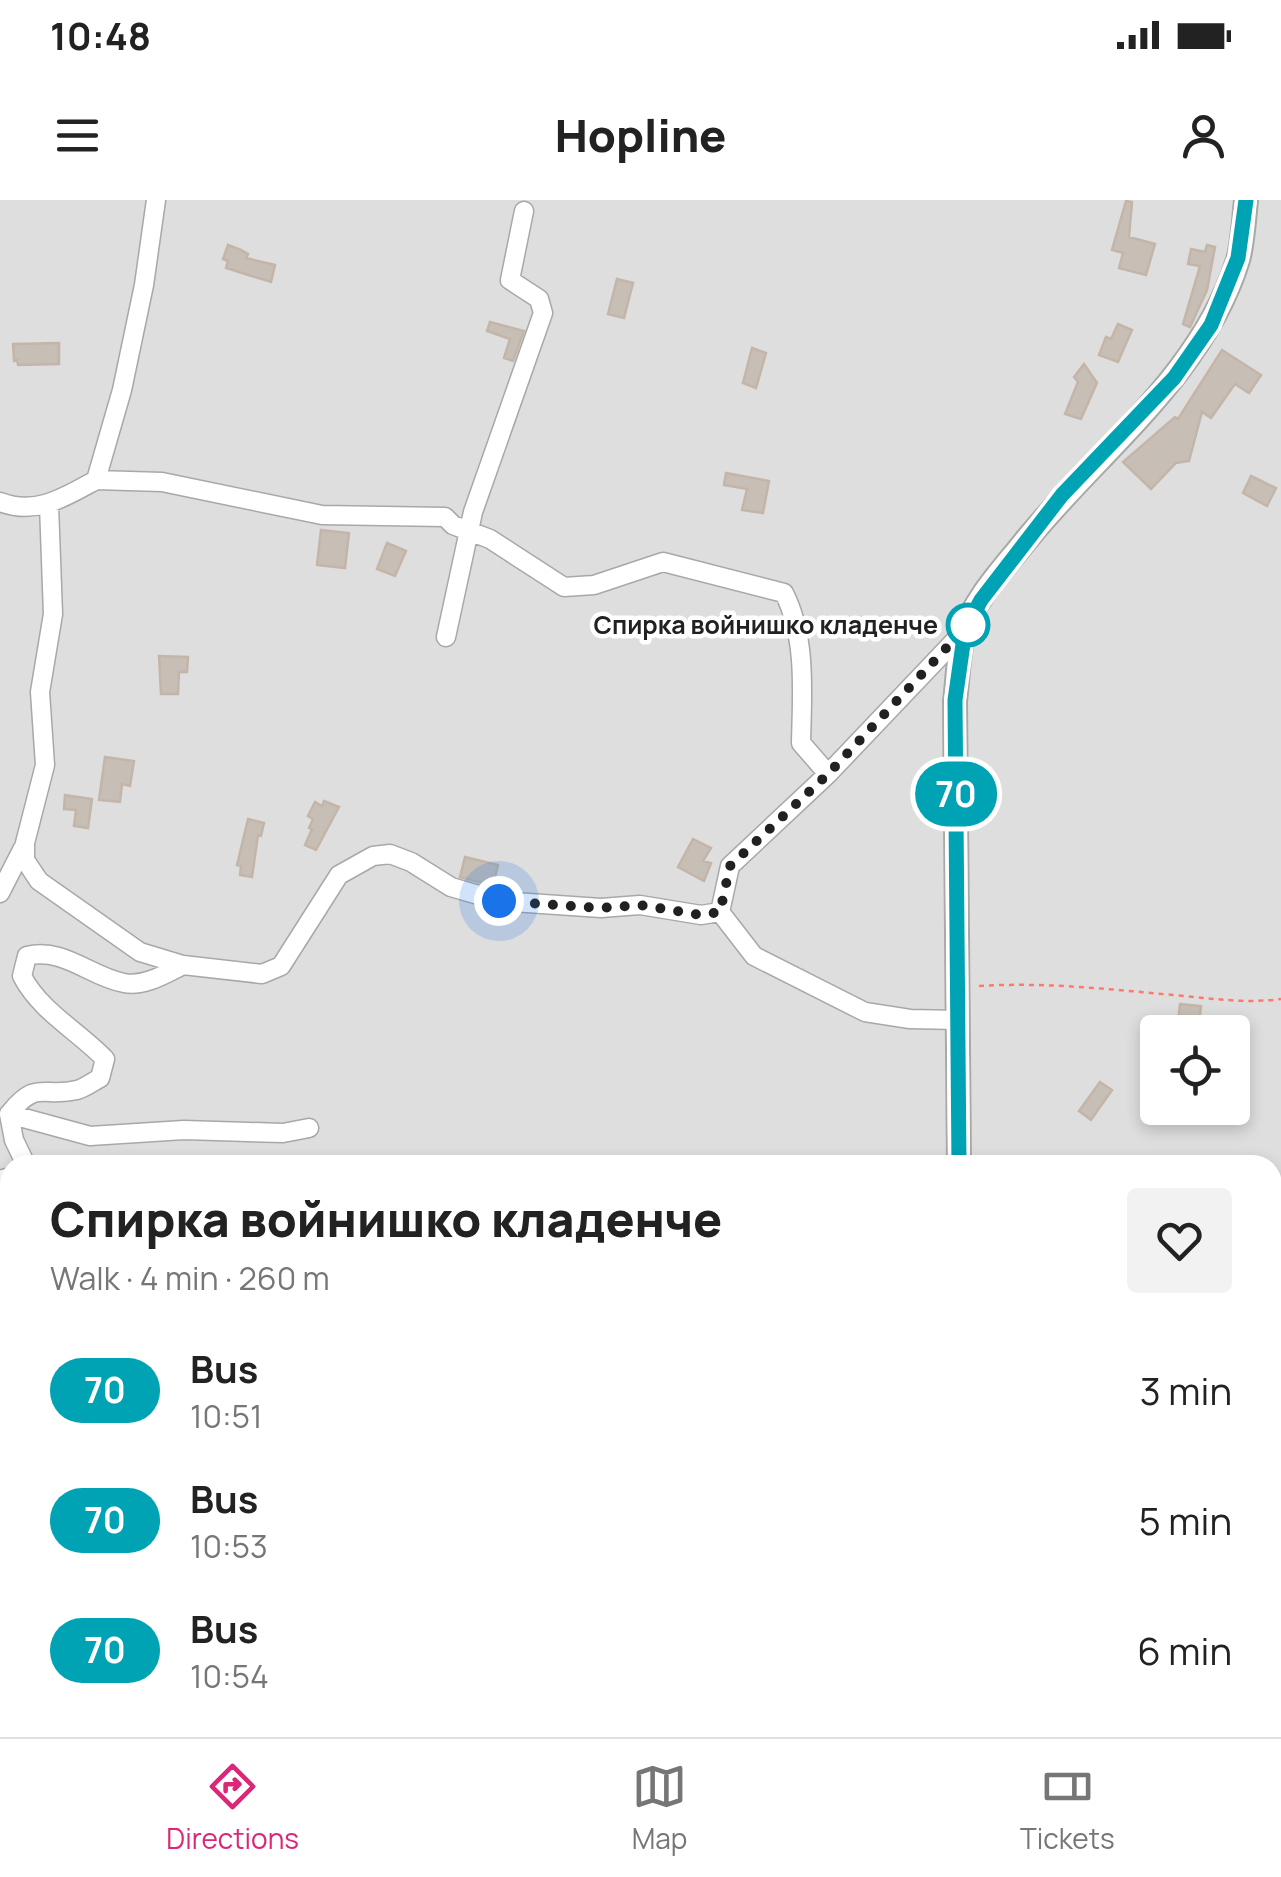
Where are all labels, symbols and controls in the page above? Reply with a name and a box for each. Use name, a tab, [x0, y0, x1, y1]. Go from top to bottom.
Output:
text: 10:48	[50, 9, 151, 61]
text: Hopline	[555, 104, 726, 166]
icon: menu	[50, 108, 105, 163]
icon: person	[1176, 108, 1231, 163]
marker: Спирка войнишко кладенче	[947, 604, 989, 646]
place label: Спирка войнишко кладенче	[593, 607, 938, 642]
line badge: 70	[911, 762, 1001, 826]
text: 70	[935, 770, 977, 818]
your location	[474, 876, 524, 926]
map controls	[1140, 1015, 1250, 1125]
button: locate	[1140, 1015, 1250, 1125]
text: Спирка войнишко кладенче	[50, 1186, 722, 1251]
button: heart	[1127, 1188, 1232, 1293]
text: Walk · 4 min · 260 m	[50, 1256, 330, 1300]
text: Bus	[190, 1342, 258, 1394]
text: 3 min	[1140, 1364, 1232, 1416]
text: 70	[84, 1366, 126, 1414]
text: 10:51	[190, 1394, 263, 1438]
text: Bus	[190, 1472, 258, 1524]
text: 5 min	[1139, 1494, 1232, 1546]
text: 70	[84, 1496, 126, 1544]
text: 10:53	[190, 1524, 268, 1568]
text: Bus	[190, 1602, 258, 1654]
text: 6 min	[1137, 1624, 1232, 1676]
text: 70	[84, 1626, 126, 1674]
text: 10:54	[190, 1654, 269, 1698]
tab: Directions	[166, 1759, 299, 1857]
tab: Map	[632, 1759, 687, 1857]
tab: Tickets	[1020, 1759, 1115, 1857]

